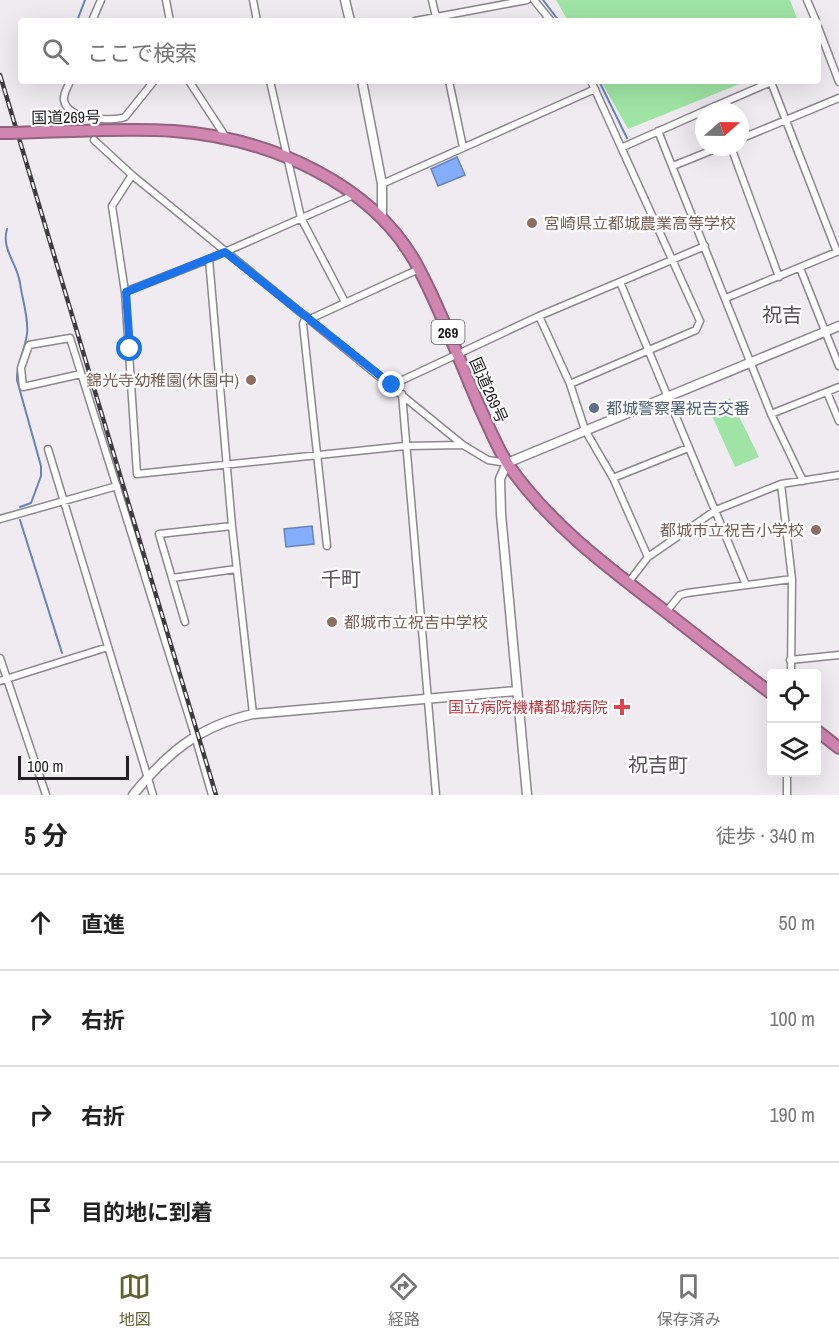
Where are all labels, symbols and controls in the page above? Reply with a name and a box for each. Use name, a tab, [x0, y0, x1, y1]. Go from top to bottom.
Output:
search box	[18, 18, 821, 84]
icon: search	[39, 35, 72, 68]
text: ここで検索	[87, 38, 197, 68]
north arrow	[695, 102, 749, 156]
street label: 国道269号	[31, 105, 101, 129]
place label: 宮崎県立都城農業高等学校	[544, 212, 736, 234]
marker: 宮崎県立都城農業高等学校	[525, 216, 539, 230]
district label: 祝吉	[762, 301, 802, 328]
road number: 269	[432, 320, 464, 344]
route start	[116, 335, 142, 361]
street label: 国道269号	[465, 354, 513, 426]
place label: 錦光寺幼稚園(休園中)	[86, 369, 239, 391]
route end	[378, 371, 404, 397]
marker: 錦光寺幼稚園(休園中)	[244, 373, 258, 387]
place label: 都城警察署祝吉交番	[606, 397, 750, 419]
marker: 都城警察署祝吉交番	[587, 401, 601, 415]
place label: 都城市立祝吉小学校	[660, 519, 804, 541]
marker: 都城市立祝吉小学校	[809, 523, 823, 537]
district label: 千町	[321, 565, 361, 592]
place label: 都城市立祝吉中学校	[344, 611, 488, 633]
marker: 都城市立祝吉中学校	[325, 615, 339, 629]
map controls	[767, 669, 821, 777]
button: locate	[767, 669, 821, 723]
place label: 国立病院機構都城病院	[448, 696, 608, 718]
marker: 国立病院機構都城病院	[613, 698, 631, 716]
button: layers	[767, 723, 821, 777]
district label: 祝吉町	[628, 751, 688, 778]
scale bar	[18, 753, 129, 780]
text: 100 m	[27, 755, 63, 777]
text: 5 分	[24, 818, 68, 853]
text: 徒歩 · 340 m	[716, 822, 815, 849]
icon: ahead	[24, 906, 57, 939]
text: 直進	[81, 909, 125, 939]
text: 50 m	[779, 909, 815, 936]
icon: right	[24, 1002, 57, 1035]
text: 右折	[81, 1005, 125, 1035]
text: 100 m	[769, 1005, 815, 1032]
icon: right	[24, 1098, 57, 1131]
text: 右折	[81, 1101, 125, 1131]
text: 190 m	[769, 1101, 815, 1128]
icon: arrive	[24, 1194, 57, 1227]
text: 目的地に到着	[81, 1197, 213, 1227]
tab: 地図	[118, 1270, 151, 1330]
tab: 経路	[387, 1270, 420, 1330]
tab: 保存済み	[657, 1270, 721, 1330]

